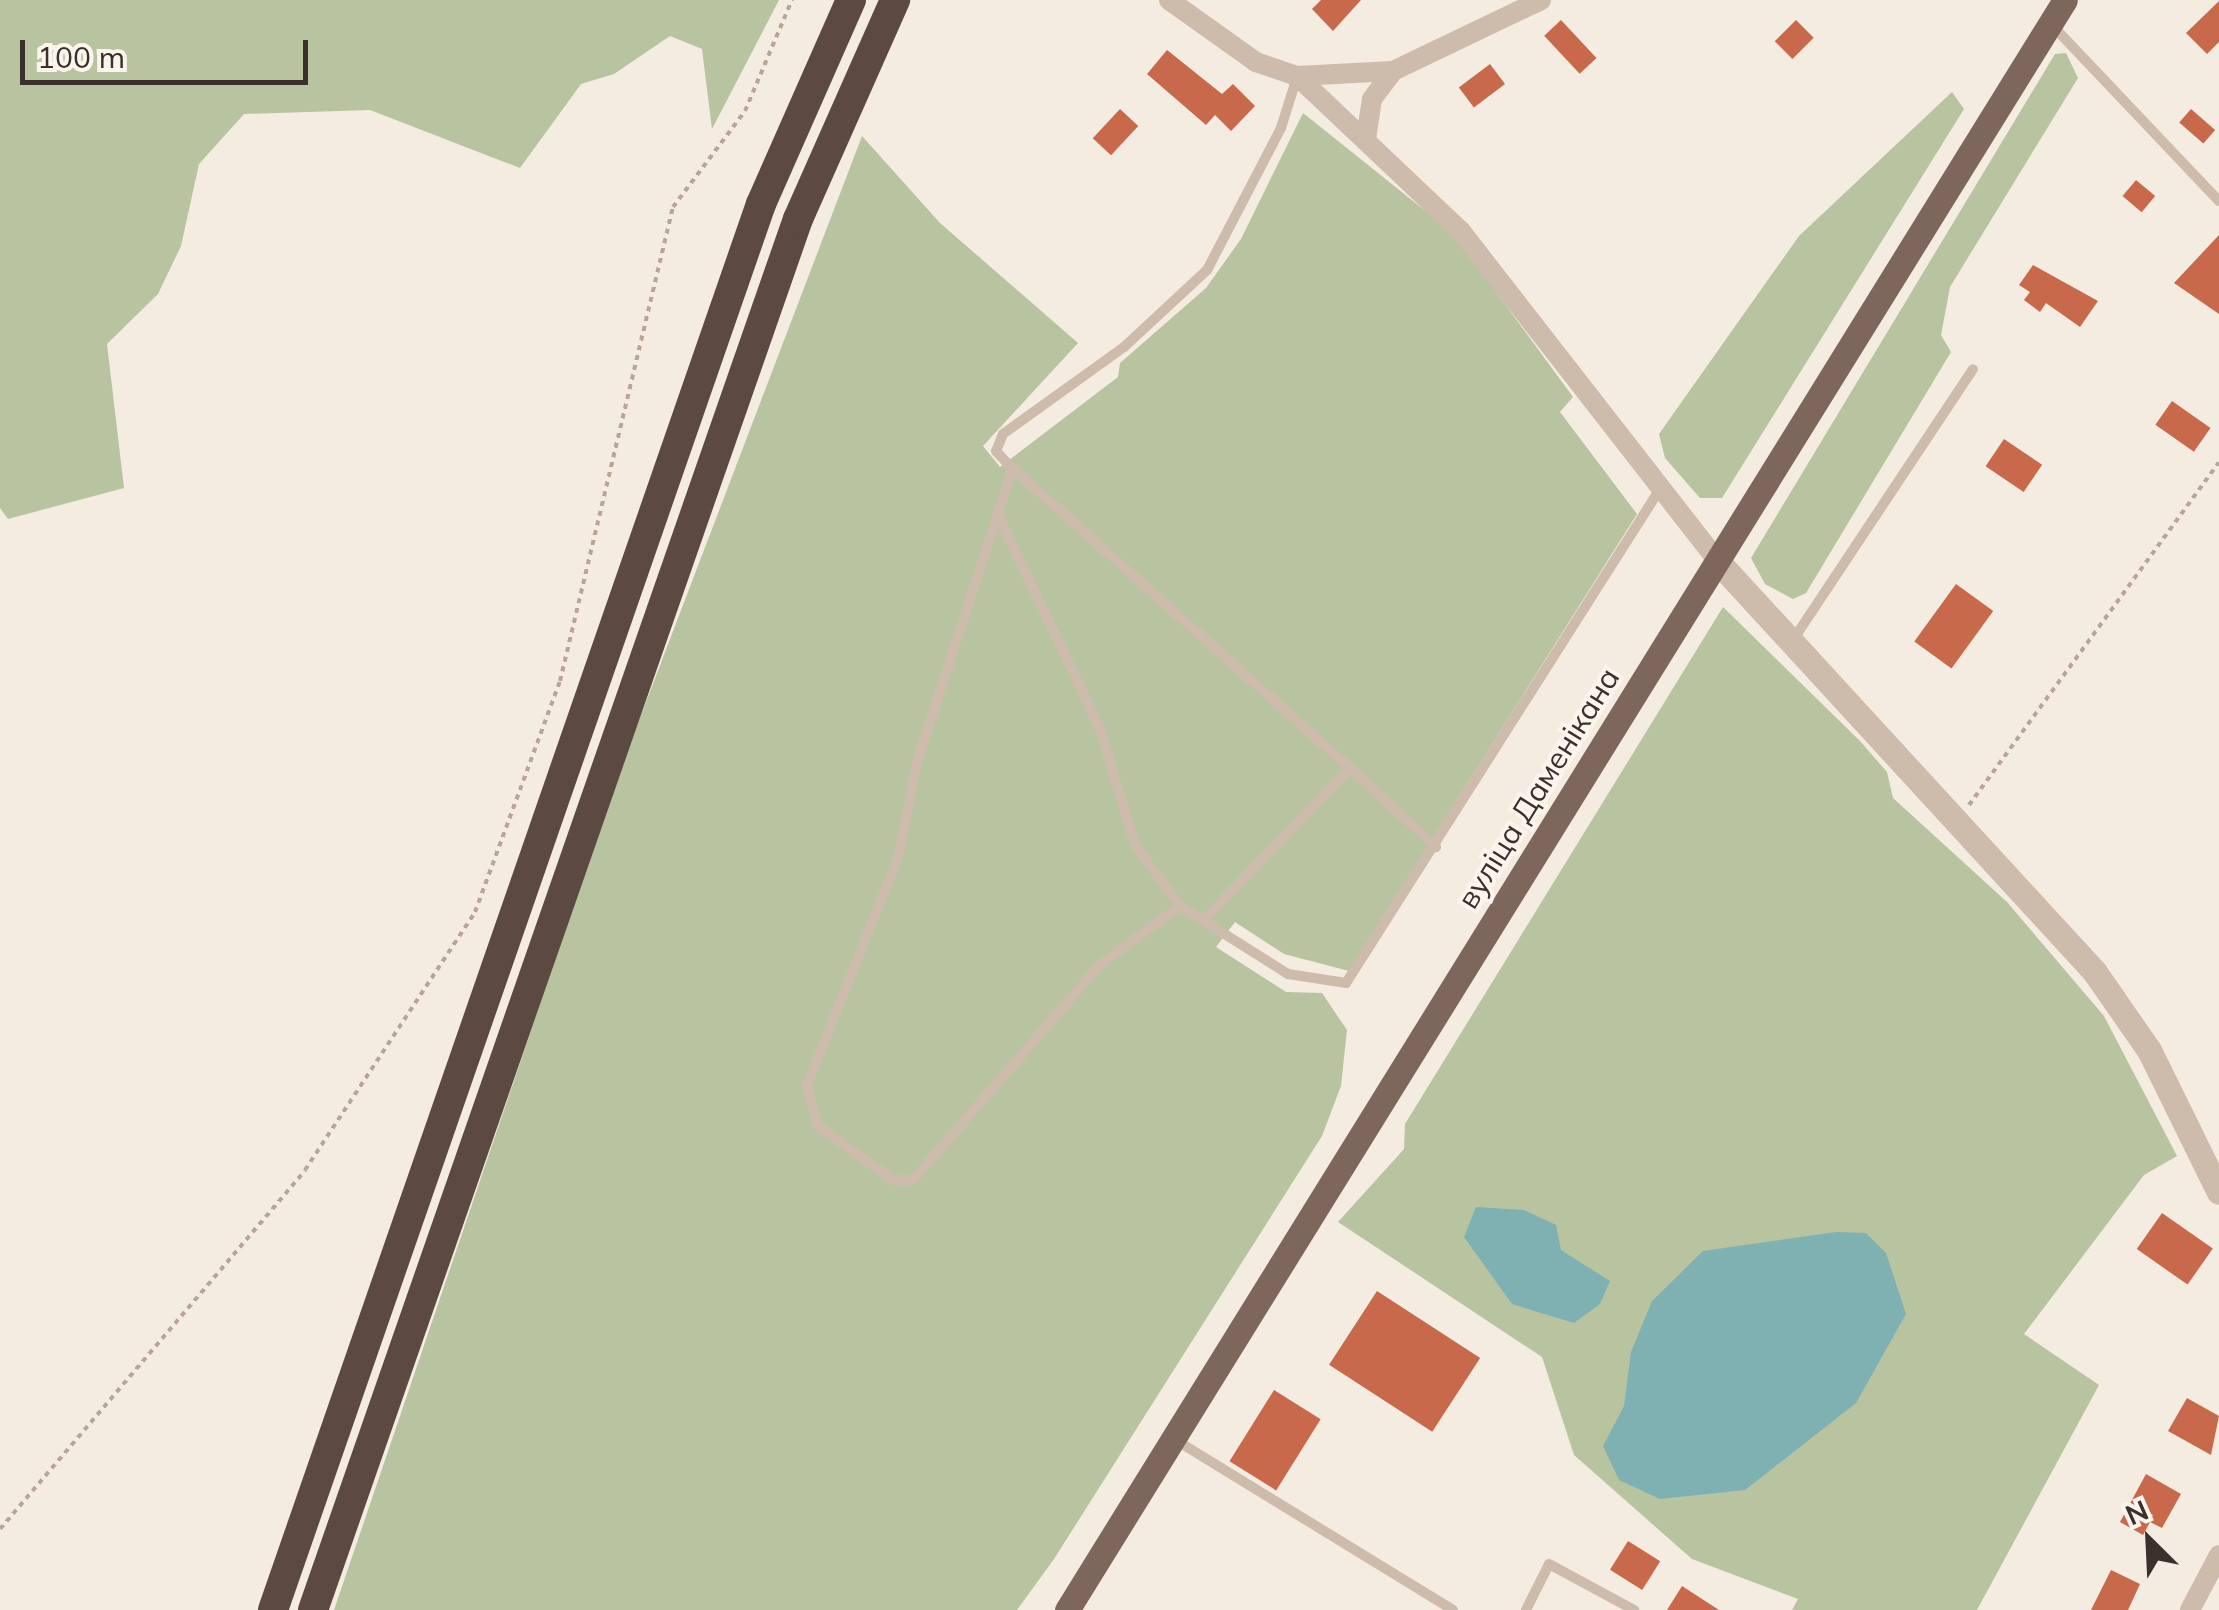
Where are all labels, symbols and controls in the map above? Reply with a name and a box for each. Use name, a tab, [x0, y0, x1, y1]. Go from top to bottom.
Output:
scale bar	[25, 20, 312, 82]
text: 100 m	[37, 38, 125, 76]
street label: вуліца Даменікана	[1449, 661, 1627, 915]
north arrow	[2099, 1490, 2199, 1590]
text: N	[2120, 1492, 2153, 1532]

